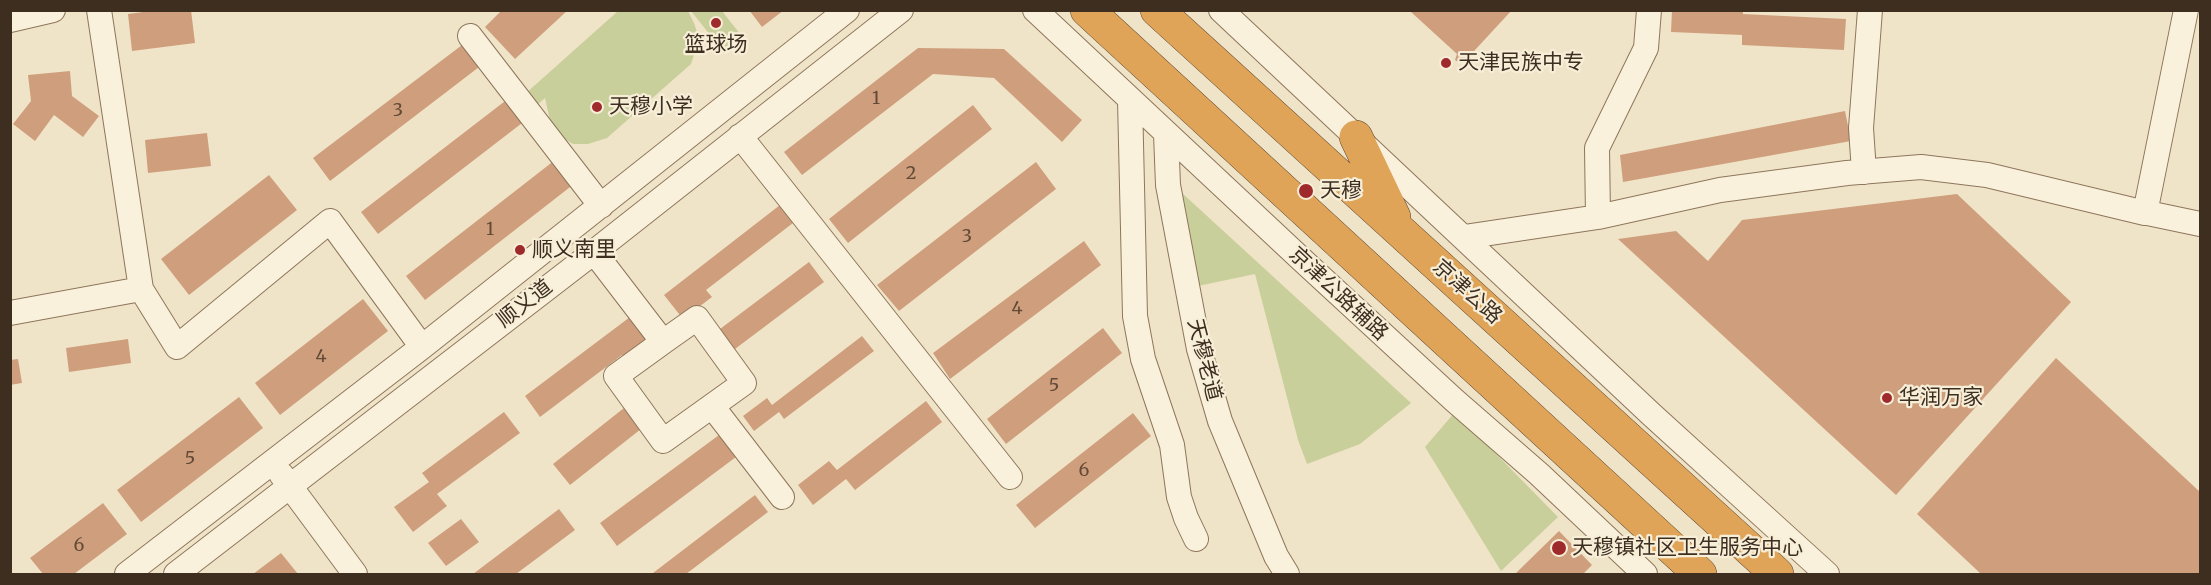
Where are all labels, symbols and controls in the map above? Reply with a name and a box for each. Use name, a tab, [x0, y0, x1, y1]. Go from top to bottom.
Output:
marker: 篮球场	[709, 16, 723, 30]
place label: 篮球场	[685, 32, 747, 58]
place label: 天津民族中专	[1458, 50, 1584, 76]
marker: 天津民族中专	[1439, 56, 1453, 70]
house number: 1	[872, 88, 880, 110]
place label: 天穆小学	[609, 94, 693, 120]
house number: 3	[393, 100, 403, 122]
marker: 天穆小学	[590, 100, 604, 114]
house number: 2	[906, 163, 916, 185]
place label: 天穆	[1320, 178, 1362, 204]
marker: 天穆	[1297, 182, 1315, 200]
house number: 1	[486, 219, 494, 241]
house number: 3	[962, 226, 972, 248]
place label: 顺义南里	[532, 237, 616, 263]
street label: 京津公路辅路	[1283, 242, 1393, 346]
marker: 顺义南里	[513, 243, 527, 257]
street label: 京津公路	[1427, 255, 1507, 329]
street label: 顺义道	[492, 275, 558, 333]
house number: 4	[1011, 298, 1023, 320]
street label: 天穆老道	[1182, 316, 1226, 404]
house number: 4	[315, 346, 327, 368]
house number: 5	[1049, 375, 1059, 397]
place label: 华润万家	[1899, 385, 1983, 411]
marker: 华润万家	[1880, 391, 1894, 405]
house number: 5	[185, 448, 195, 470]
house number: 6	[1079, 460, 1089, 482]
house number: 6	[74, 535, 84, 557]
place label: 天穆镇社区卫生服务中心	[1572, 535, 1803, 561]
marker: 天穆镇社区卫生服务中心	[1550, 539, 1568, 557]

